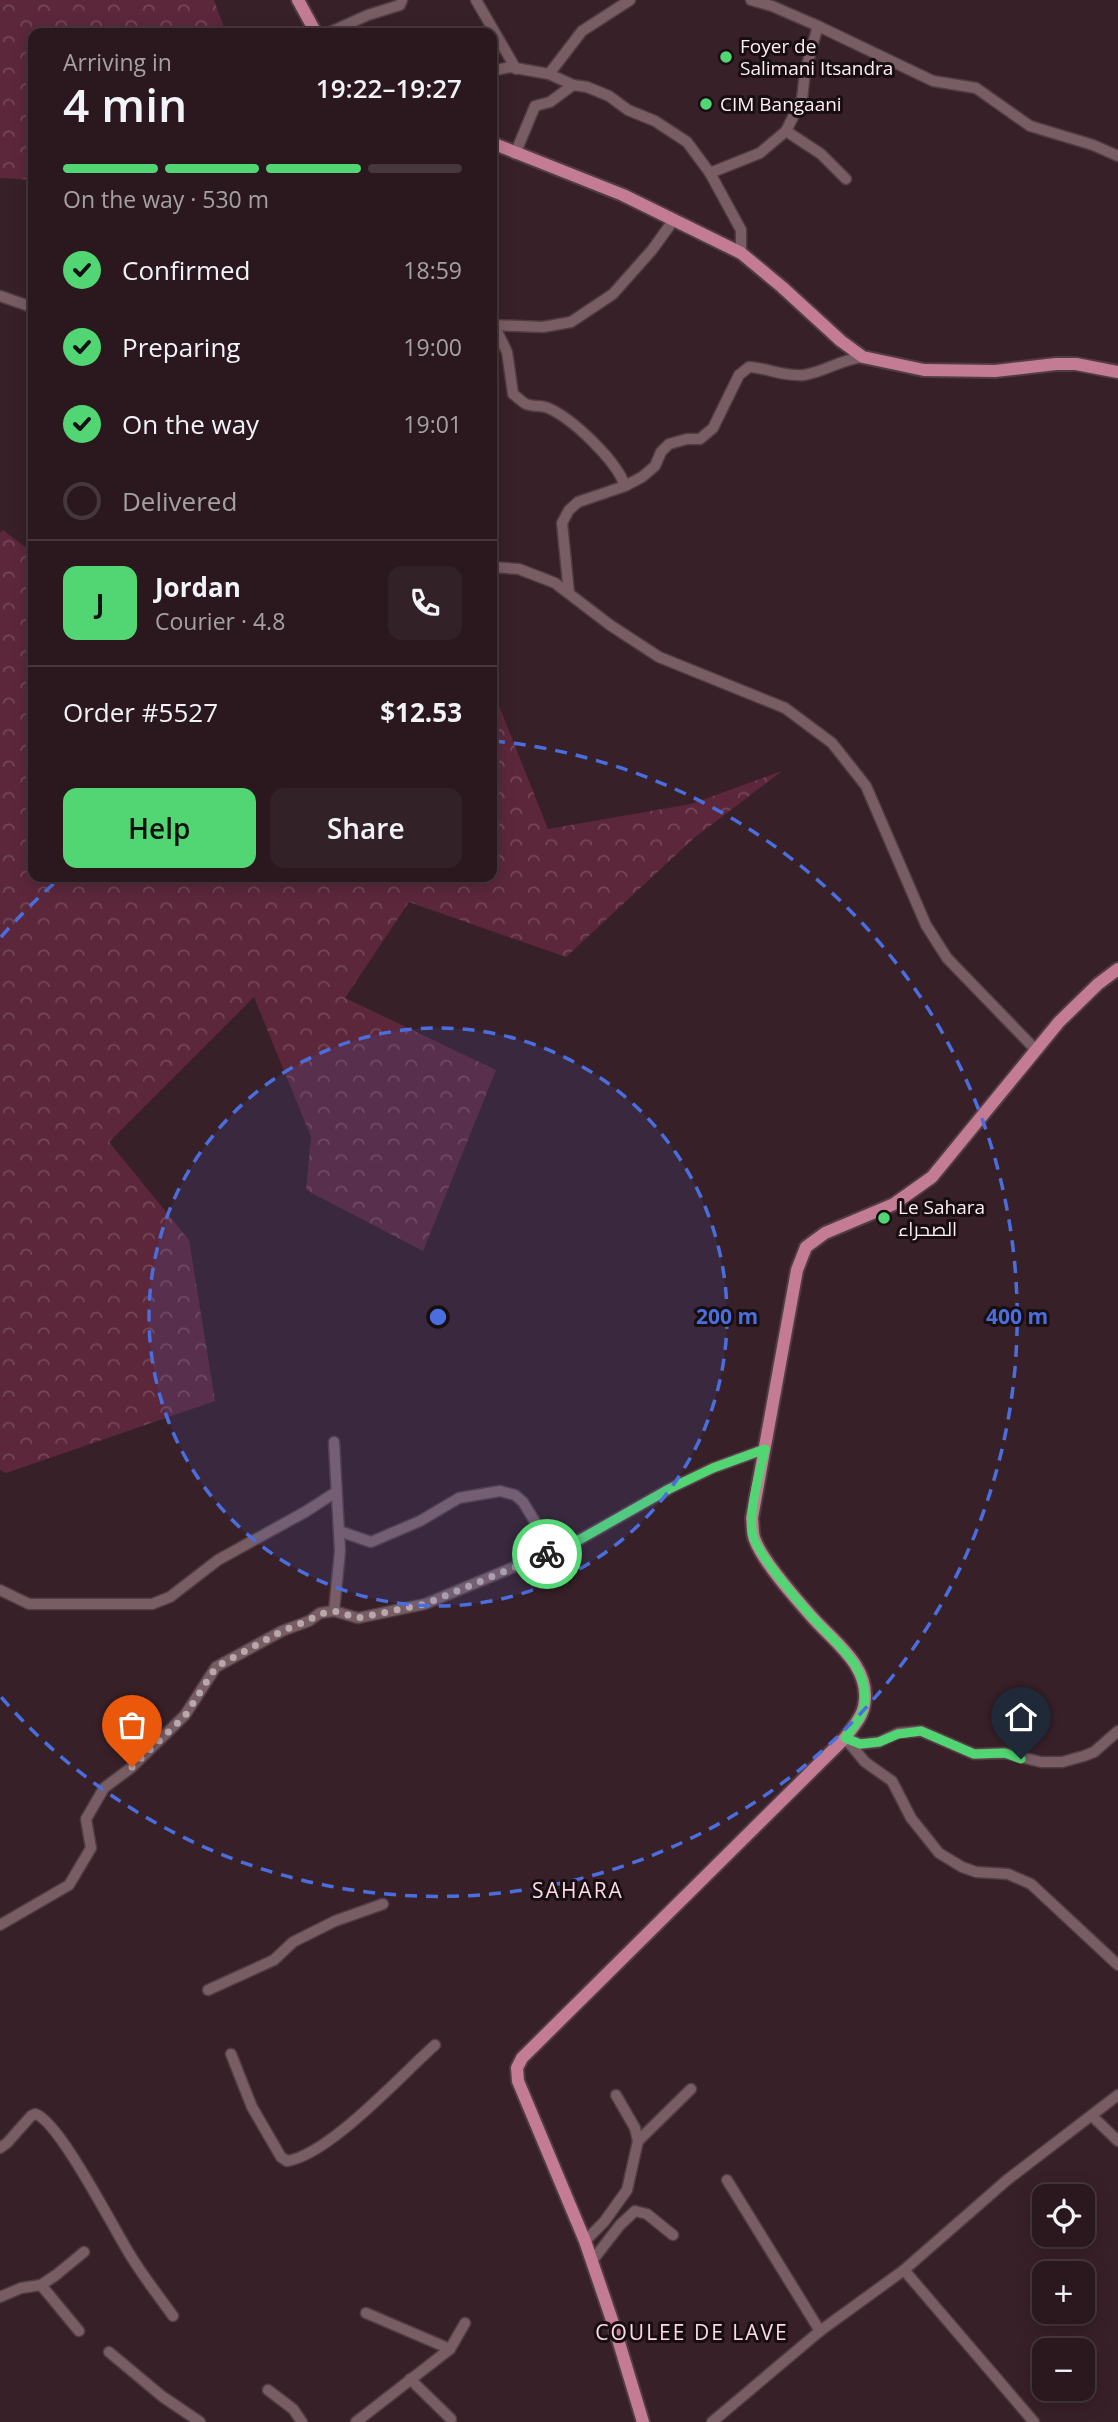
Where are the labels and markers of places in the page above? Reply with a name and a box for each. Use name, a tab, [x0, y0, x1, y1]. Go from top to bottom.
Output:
place label: Foyer de Salimani Itsandra	[740, 33, 893, 81]
marker: Foyer de Salimani Itsandra	[718, 49, 734, 65]
place label: CIM Bangaani	[720, 91, 842, 117]
marker: CIM Bangaani	[698, 96, 714, 112]
place label: Le Sahara الصحراء	[898, 1194, 985, 1242]
marker: Le Sahara الصحراء	[876, 1210, 892, 1226]
centre of rings	[426, 1305, 450, 1329]
pin	[991, 1687, 1051, 1759]
pin	[102, 1695, 162, 1767]

